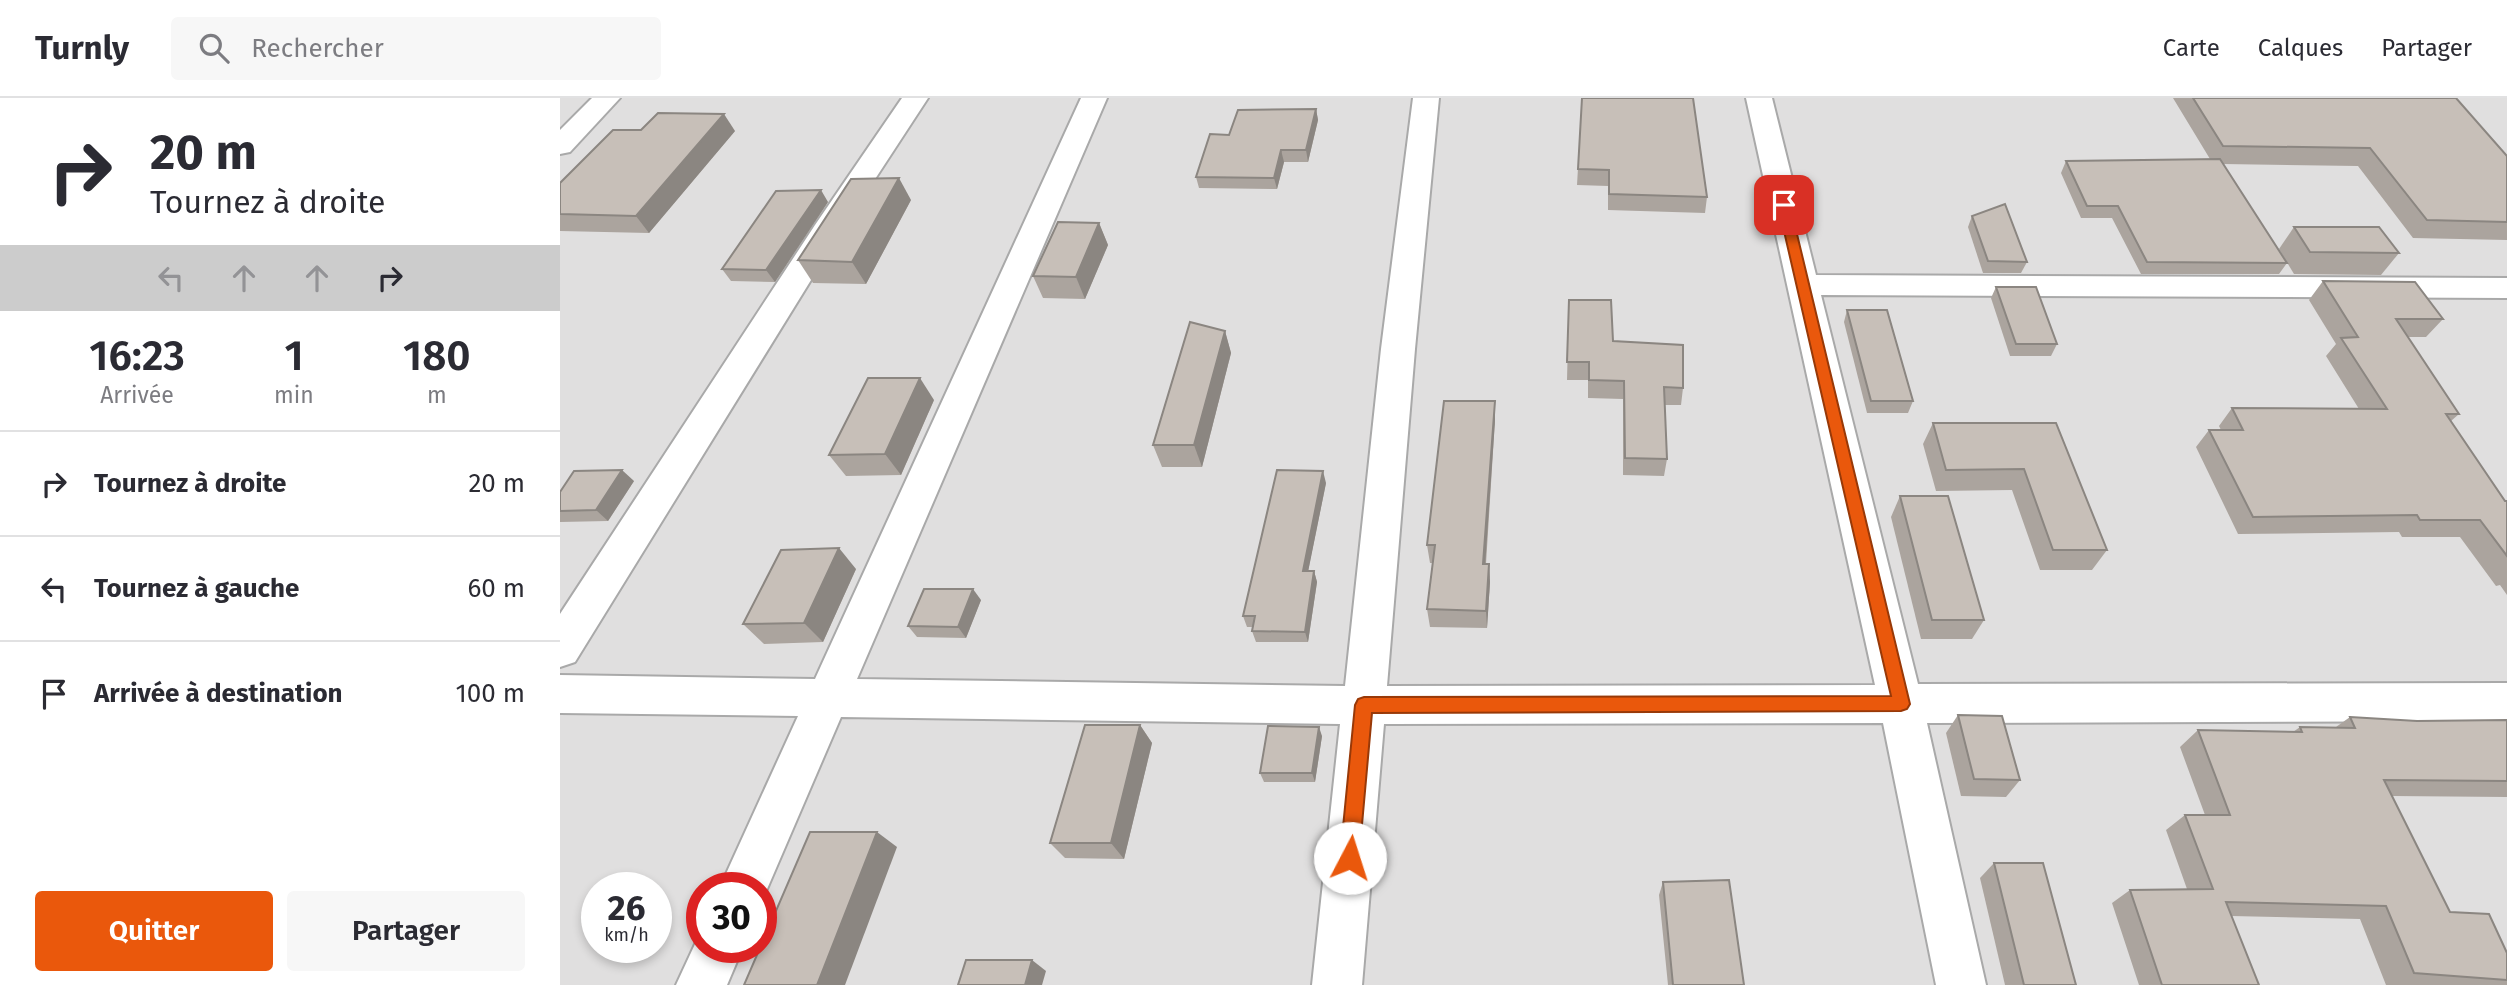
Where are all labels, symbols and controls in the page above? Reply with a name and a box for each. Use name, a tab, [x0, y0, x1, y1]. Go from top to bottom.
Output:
search box	[171, 17, 661, 80]
text: Turnly	[35, 28, 129, 68]
icon: search	[195, 29, 233, 67]
text: Rechercher	[251, 33, 384, 64]
text: Carte	[2163, 34, 2220, 62]
text: Calques	[2258, 34, 2343, 62]
text: Partager	[2381, 34, 2472, 62]
text: 20 m	[150, 123, 257, 182]
icon: right	[35, 126, 126, 217]
pin	[1754, 175, 1814, 235]
text: Tournez à droite	[150, 183, 386, 221]
icon: arrive	[1765, 186, 1803, 224]
icon: left	[152, 259, 190, 297]
icon: ahead	[225, 259, 263, 297]
icon: ahead	[298, 259, 336, 297]
icon: right	[371, 259, 409, 297]
text: 16:23	[89, 331, 185, 381]
text: 1	[284, 331, 304, 381]
text: 180	[403, 331, 471, 381]
text: Arrivée	[100, 381, 174, 409]
text: min	[274, 381, 314, 409]
text: m	[427, 381, 447, 409]
icon: right	[35, 465, 73, 503]
text: Tournez à droite	[94, 468, 286, 499]
text: 20 m	[468, 468, 525, 499]
icon: left	[35, 570, 73, 608]
text: Tournez à gauche	[94, 573, 299, 604]
text: 60 m	[467, 573, 525, 604]
icon: arrive	[35, 675, 73, 713]
text: Arrivée à destination	[94, 678, 343, 709]
text: 100 m	[456, 678, 525, 709]
position arrow	[1313, 821, 1387, 895]
speed limit sign: 30	[686, 872, 777, 963]
text: 26	[608, 887, 645, 929]
button: Quitter	[35, 891, 273, 971]
button: Partager	[287, 891, 525, 971]
text: km/h	[604, 924, 649, 946]

